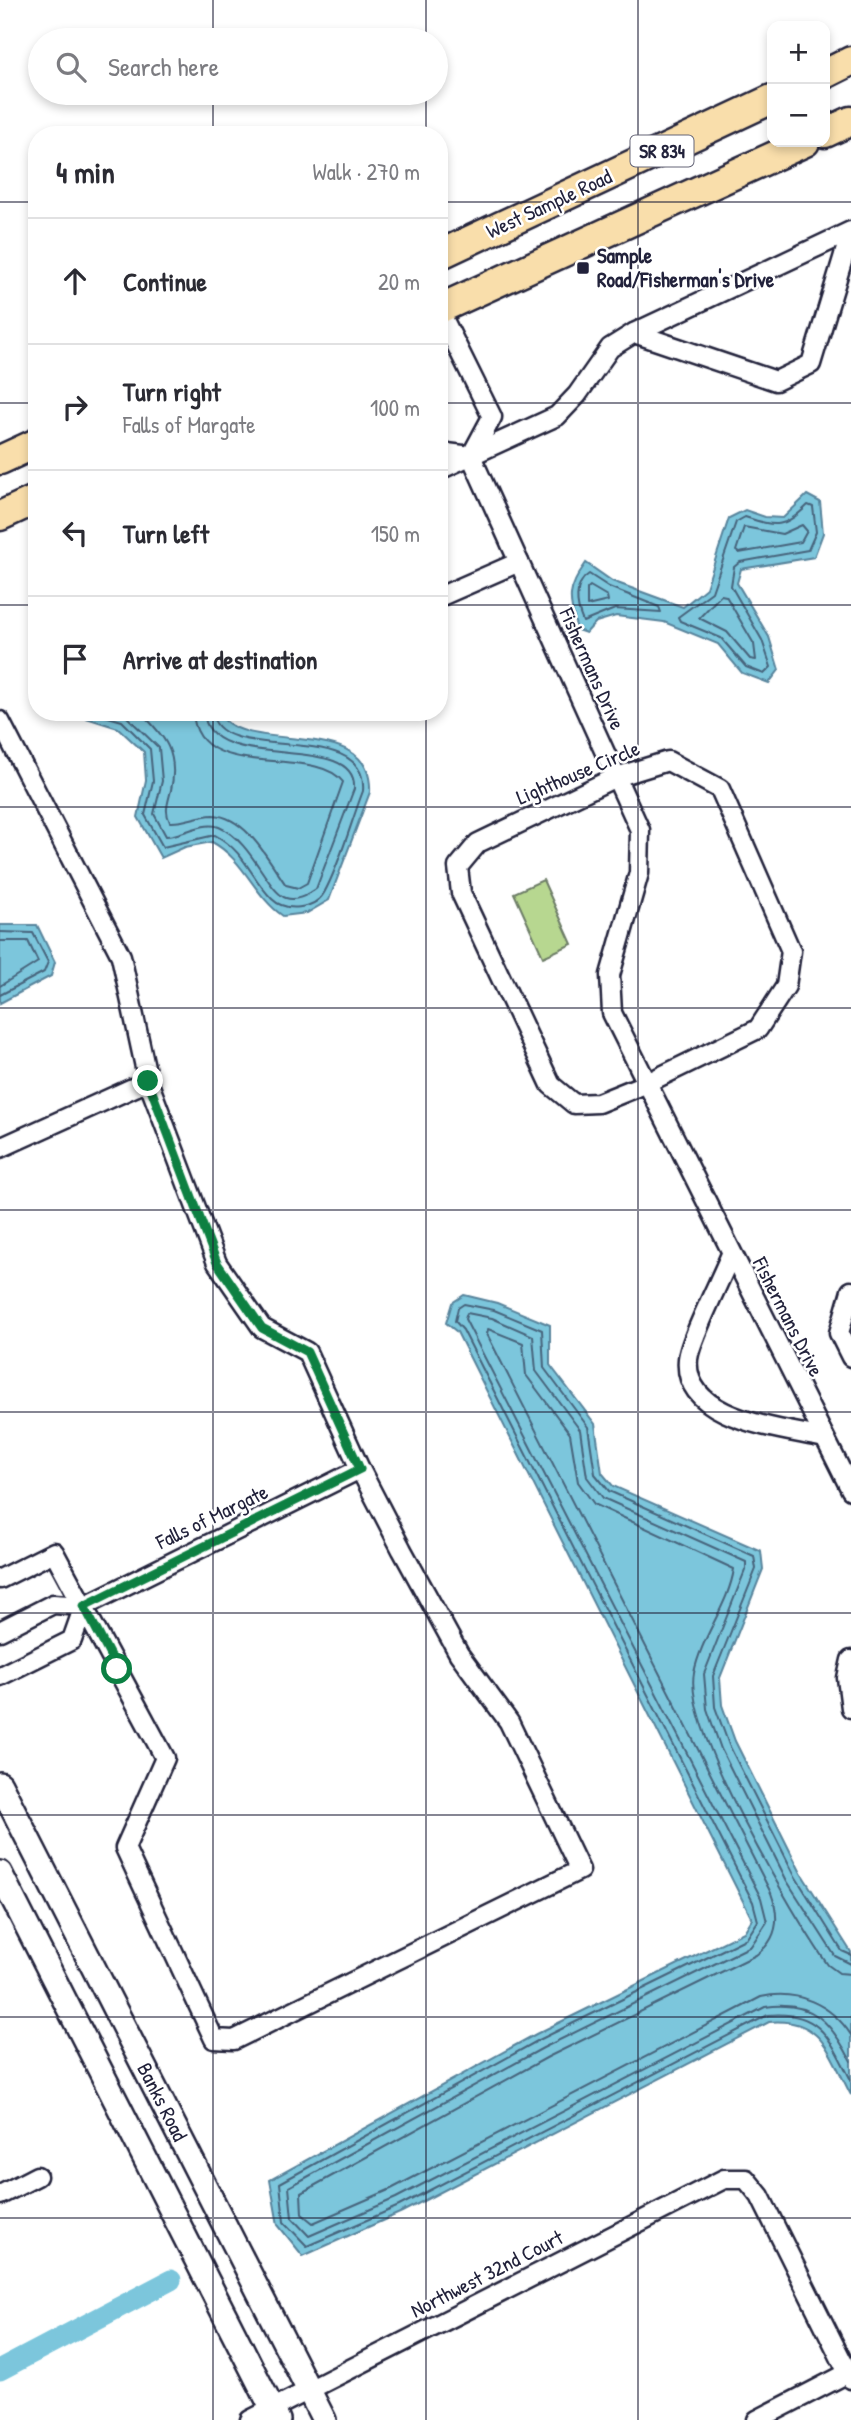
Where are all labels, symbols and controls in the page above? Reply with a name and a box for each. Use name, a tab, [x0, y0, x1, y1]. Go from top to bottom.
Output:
map controls	[767, 21, 830, 147]
button: +	[767, 21, 830, 84]
search box	[28, 28, 448, 105]
icon: search	[52, 48, 90, 86]
text: Search here	[108, 49, 219, 84]
button: −	[767, 84, 830, 147]
road number: SR 834	[630, 136, 694, 167]
text: 4 min	[56, 152, 115, 192]
text: Walk · 270 m	[313, 156, 420, 187]
street label: West Sample Road	[481, 162, 616, 245]
place label: Sample Road/Fisherman's Drive	[597, 241, 775, 294]
marker: Sample Road/Fisherman's Drive	[575, 260, 591, 276]
icon: ahead	[56, 262, 94, 300]
text: Continue	[123, 264, 207, 299]
text: 20 m	[378, 266, 420, 297]
text: Turn right	[123, 374, 221, 409]
icon: right	[56, 388, 94, 426]
text: 100 m	[370, 392, 420, 423]
text: Falls of Margate	[123, 409, 255, 440]
icon: left	[56, 514, 94, 552]
text: Turn left	[123, 516, 209, 551]
text: 150 m	[371, 518, 420, 549]
street label: Fishermans Drive	[552, 602, 632, 734]
icon: arrive	[56, 640, 94, 678]
text: Arrive at destination	[123, 642, 318, 677]
street label: Lighthouse Circle	[512, 734, 644, 812]
route end	[132, 1065, 163, 1096]
street label: Fishermans Drive	[745, 1251, 831, 1381]
street label: Falls of Margate	[150, 1477, 272, 1557]
route start	[101, 1653, 132, 1684]
street label: Banks Road	[130, 2058, 195, 2146]
street label: Northwest 32nd Court	[406, 2222, 569, 2324]

